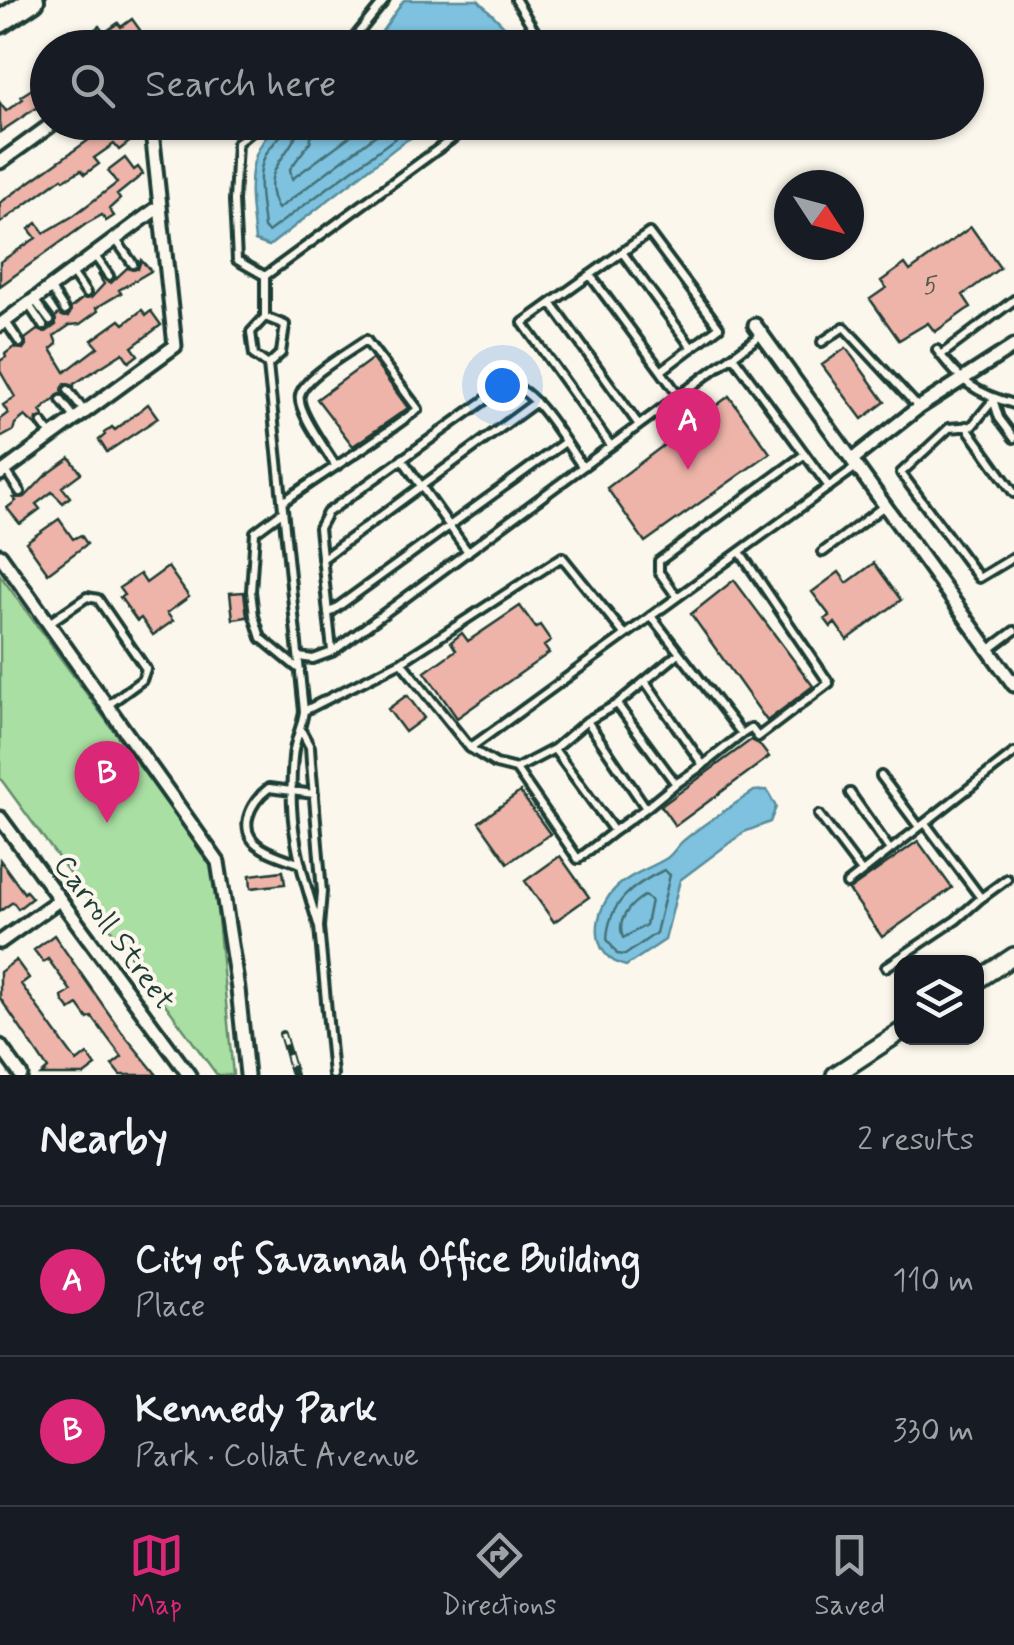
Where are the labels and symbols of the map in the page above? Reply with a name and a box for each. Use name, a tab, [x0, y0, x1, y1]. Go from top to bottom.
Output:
north arrow	[774, 170, 864, 260]
house number: 5	[923, 270, 939, 303]
your location	[477, 360, 528, 411]
pin: A	[656, 388, 720, 470]
pin: B	[74, 740, 140, 823]
street label: Carroll Street	[44, 847, 183, 1019]

